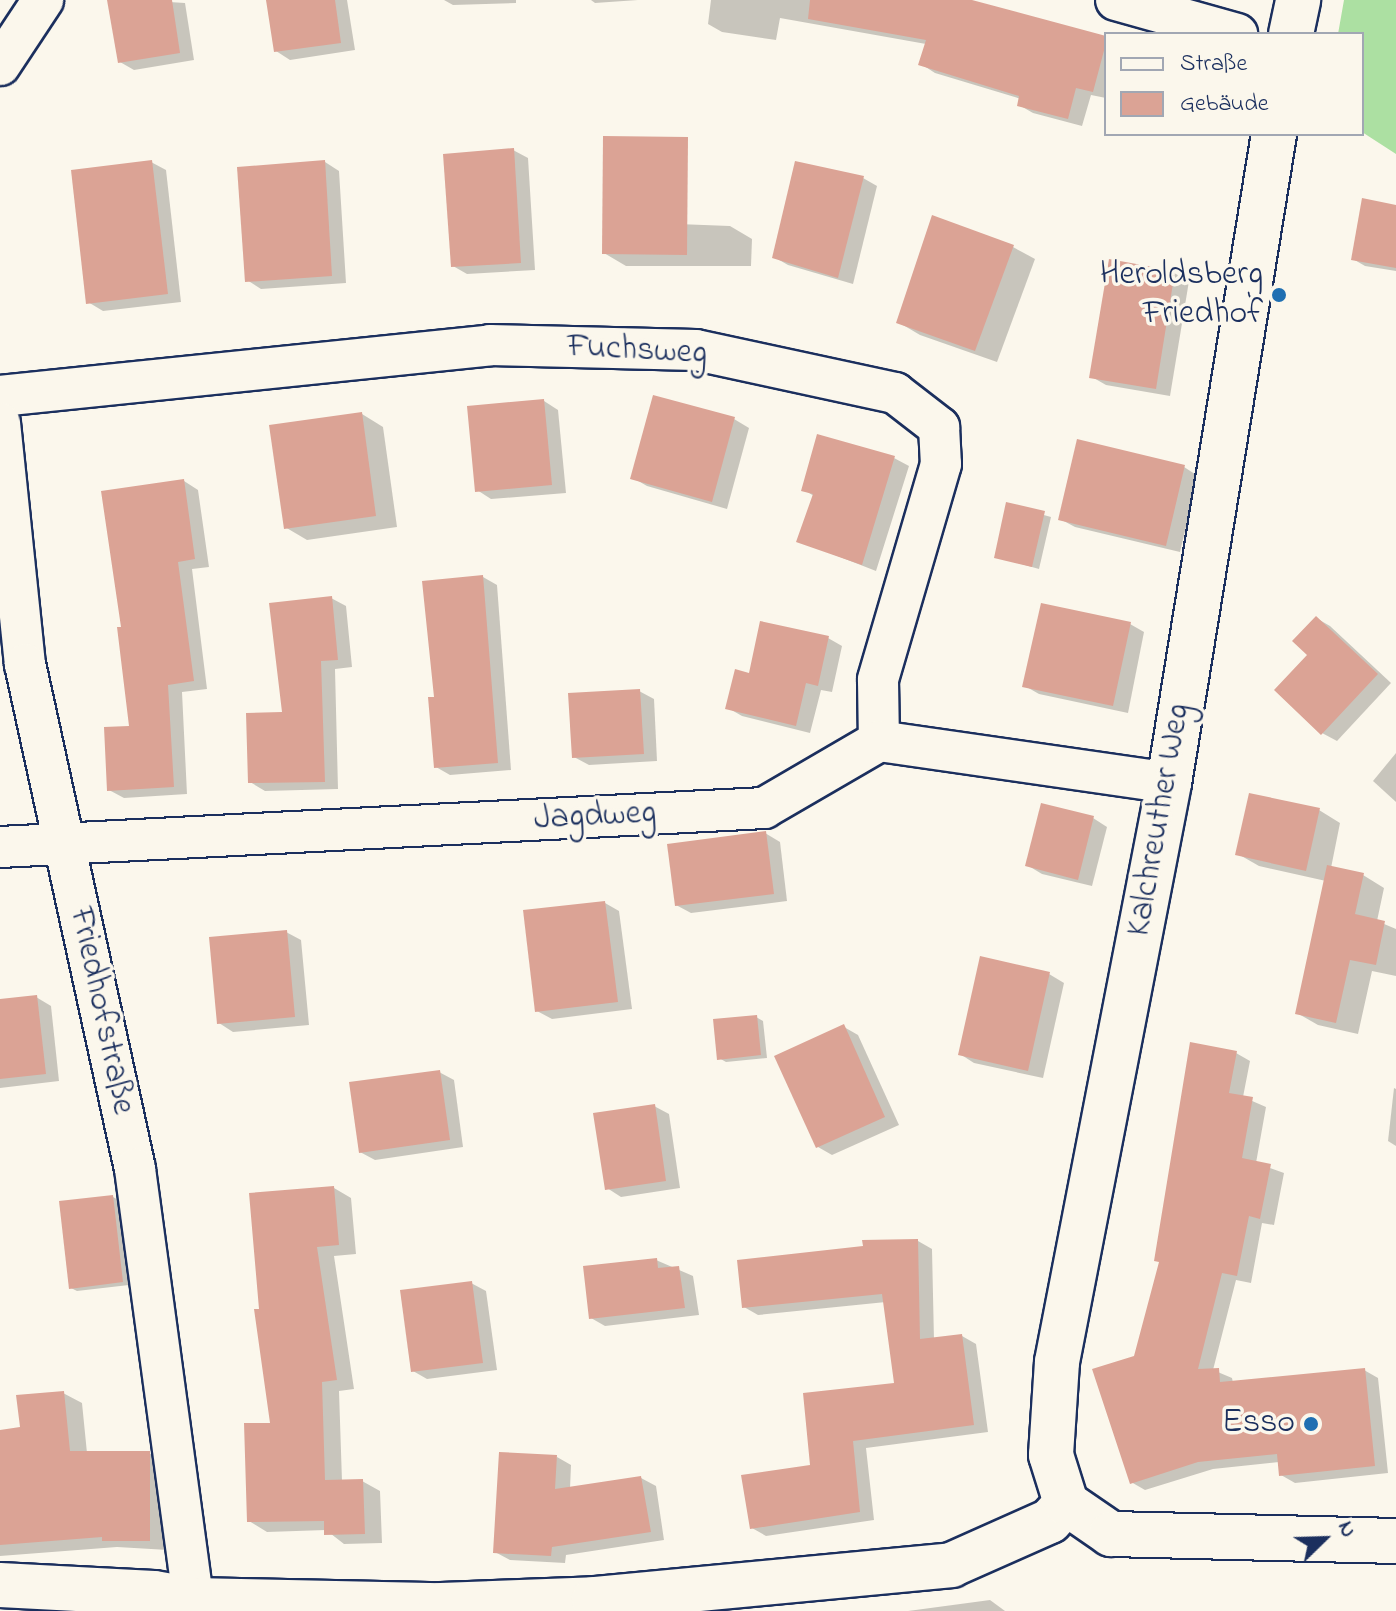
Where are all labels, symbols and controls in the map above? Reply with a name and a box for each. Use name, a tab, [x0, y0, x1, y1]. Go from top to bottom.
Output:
legend	[1104, 32, 1364, 136]
text: Straße	[1180, 47, 1247, 82]
text: Gebäude	[1180, 87, 1269, 122]
place label: Heroldsberg Friedhof	[1100, 255, 1263, 334]
marker: Heroldsberg Friedhof	[1270, 286, 1288, 304]
street label: Fuchsweg	[566, 327, 708, 375]
street label: Kalchreuther Weg	[1119, 700, 1201, 940]
street label: Jagdweg	[533, 793, 657, 841]
street label: Friedhofstraße	[59, 904, 143, 1118]
place label: Esso	[1222, 1404, 1295, 1444]
marker: Esso	[1302, 1415, 1320, 1433]
north arrow	[1284, 1499, 1364, 1579]
text: N	[1328, 1517, 1364, 1543]

